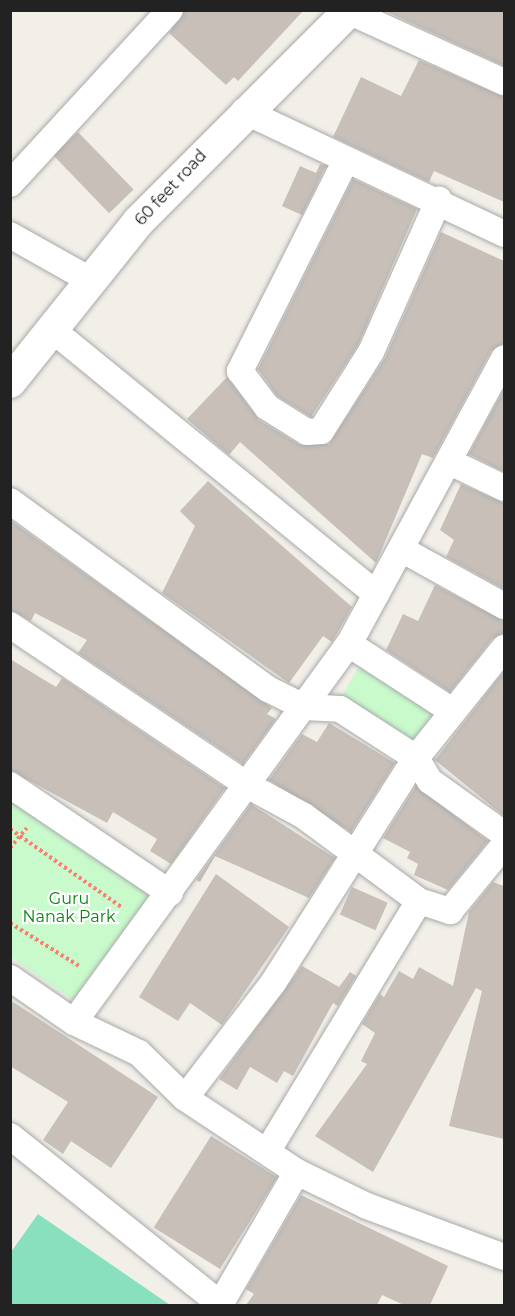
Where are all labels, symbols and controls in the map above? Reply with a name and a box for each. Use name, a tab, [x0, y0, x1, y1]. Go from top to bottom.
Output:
street label: 60 feet road	[131, 146, 211, 230]
park label: Guru Nanak Park	[22, 889, 116, 927]

